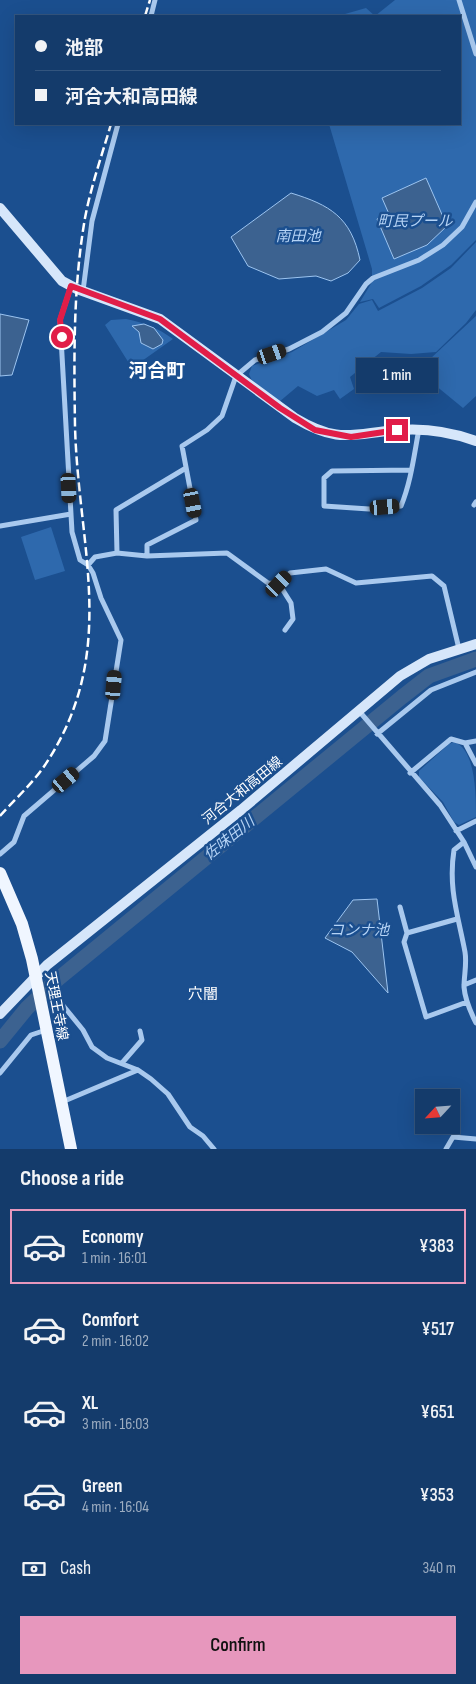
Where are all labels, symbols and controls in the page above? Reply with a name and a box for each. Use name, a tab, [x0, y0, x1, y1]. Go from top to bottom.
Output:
text: 池部	[65, 37, 103, 60]
text: 河合大和高田線	[65, 86, 198, 109]
water label: 町民プール	[377, 212, 453, 231]
water label: 南田池	[275, 227, 322, 246]
route start	[51, 326, 73, 348]
car	[255, 342, 288, 366]
callout: 1 min	[356, 358, 438, 392]
district label: 河合町	[128, 360, 186, 383]
text: 1 min	[382, 366, 412, 385]
route end	[386, 419, 408, 441]
car	[60, 473, 77, 503]
car	[182, 487, 203, 519]
car	[369, 498, 400, 516]
car	[263, 568, 294, 600]
car	[105, 669, 122, 701]
street label: 河合大和高田線	[199, 753, 286, 828]
car	[49, 765, 82, 795]
water label: 佐味田川	[200, 811, 260, 865]
water label: コンナ池	[329, 921, 391, 940]
street label: 天理王寺線	[41, 970, 72, 1042]
district label: 穴闇	[188, 985, 218, 1004]
north arrow	[415, 1089, 460, 1134]
map controls	[415, 1089, 460, 1134]
text: Choose a ride	[20, 1165, 124, 1192]
icon: car	[22, 1224, 67, 1269]
text: Economy	[82, 1226, 144, 1249]
text: ¥383	[419, 1235, 454, 1258]
text: 1 min · 16:01	[82, 1249, 147, 1268]
icon: car	[22, 1307, 67, 1352]
text: Comfort	[82, 1309, 139, 1332]
text: ¥517	[421, 1318, 454, 1341]
text: 2 min · 16:02	[82, 1332, 149, 1351]
icon: car	[22, 1390, 67, 1435]
text: XL	[82, 1392, 98, 1415]
text: ¥651	[421, 1401, 454, 1424]
text: 3 min · 16:03	[82, 1415, 149, 1434]
icon: car	[22, 1473, 67, 1518]
text: Green	[82, 1475, 122, 1498]
text: ¥353	[420, 1484, 454, 1507]
text: 4 min · 16:04	[82, 1498, 149, 1517]
icon: cash	[20, 1555, 48, 1583]
text: Cash	[60, 1557, 91, 1580]
text: 340 m	[423, 1559, 456, 1578]
button: Confirm	[20, 1616, 456, 1674]

